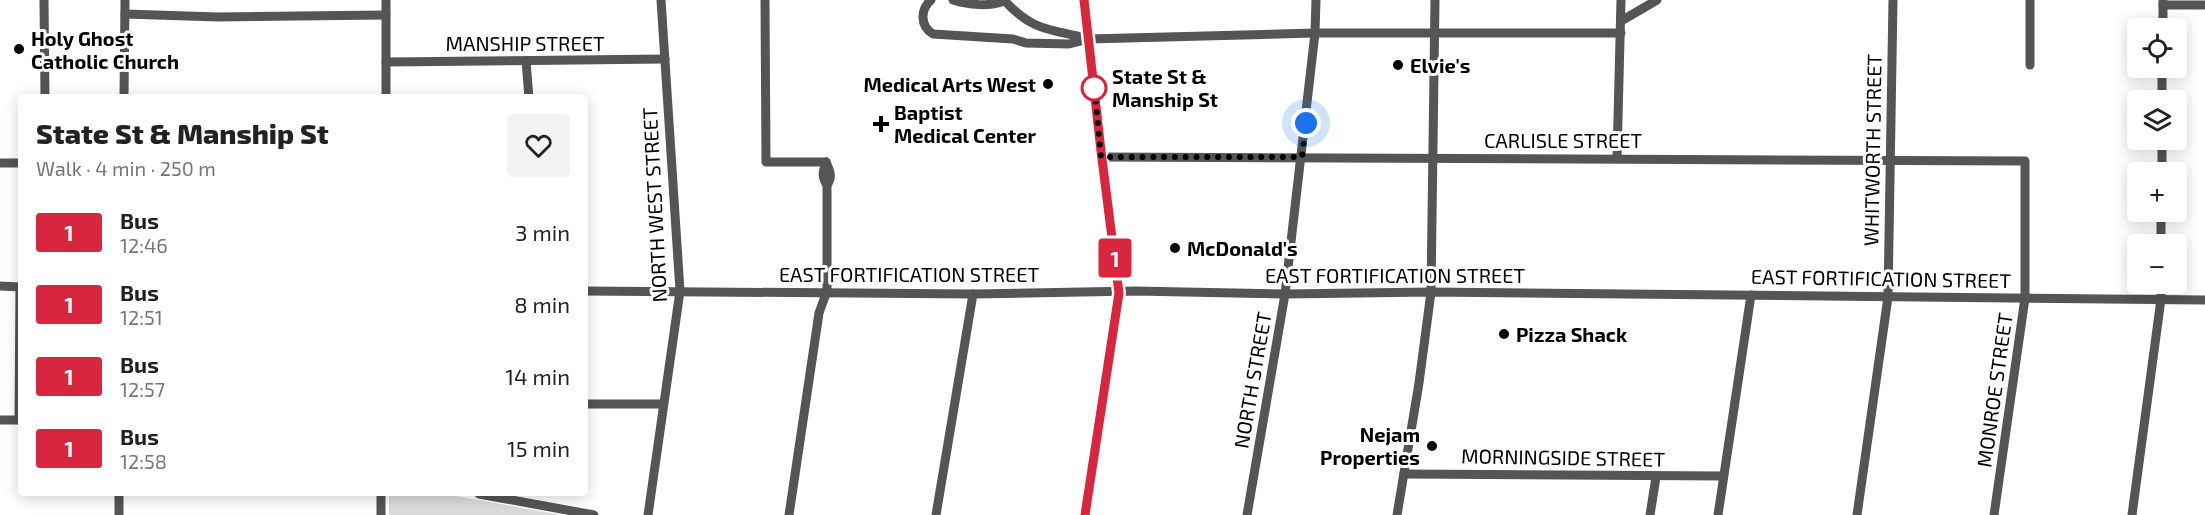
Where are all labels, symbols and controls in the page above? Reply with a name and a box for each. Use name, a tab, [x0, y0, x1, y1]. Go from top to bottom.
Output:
map controls	[2127, 18, 2187, 294]
button: locate	[2127, 18, 2187, 78]
place label: Holy Ghost Catholic Church	[31, 26, 179, 73]
street label: MANSHIP STREET	[445, 31, 605, 55]
marker: Holy Ghost Catholic Church	[12, 42, 26, 56]
place label: Elvie's	[1410, 53, 1470, 77]
street label: WHITWORTH STREET	[1858, 53, 1886, 246]
marker: Elvie's	[1391, 58, 1405, 72]
place label: State St & Manship St	[1112, 64, 1218, 111]
place label: Medical Arts West	[864, 72, 1036, 96]
marker: State St & Manship St	[1081, 75, 1107, 101]
marker: Medical Arts West	[1041, 77, 1055, 91]
button: layers	[2127, 90, 2187, 150]
place label: Baptist Medical Center	[894, 100, 1037, 147]
street label: NORTH WEST STREET	[637, 107, 671, 303]
your location	[1291, 108, 1321, 138]
button: heart	[507, 114, 570, 177]
marker: Baptist Medical Center	[872, 115, 890, 133]
text: State St & Manship St	[36, 116, 329, 150]
street label: CARLISLE STREET	[1484, 128, 1642, 152]
text: Walk · 4 min · 250 m	[36, 156, 216, 180]
button: +	[2127, 162, 2187, 222]
text: Bus	[120, 207, 159, 233]
text: 3 min	[515, 219, 570, 245]
text: 1	[64, 220, 74, 245]
text: 12:46	[120, 233, 168, 257]
button: −	[2127, 234, 2187, 294]
place label: McDonald's	[1187, 236, 1298, 260]
line badge: 1	[1096, 238, 1134, 278]
marker: McDonald's	[1168, 241, 1182, 255]
text: 1	[1110, 246, 1120, 271]
street label: EAST FORTIFICATION STREET	[779, 262, 1039, 286]
street label: EAST FORTIFICATION STREET	[1265, 263, 1525, 287]
street label: EAST FORTIFICATION STREET	[1751, 264, 2012, 292]
text: Bus	[120, 279, 159, 305]
text: 8 min	[514, 291, 570, 317]
text: 1	[64, 292, 74, 317]
text: 12:51	[120, 305, 163, 329]
street label: NORTH STREET	[1228, 309, 1276, 450]
street label: MONROE STREET	[1971, 311, 2017, 469]
place label: Pizza Shack	[1516, 322, 1628, 346]
marker: Pizza Shack	[1497, 327, 1511, 341]
text: Bus	[120, 351, 159, 377]
text: 14 min	[505, 363, 570, 389]
text: 1	[64, 364, 74, 389]
text: 12:57	[120, 377, 165, 401]
place label: Nejam Properties	[1320, 422, 1420, 469]
text: Bus	[120, 423, 159, 449]
text: 15 min	[507, 435, 570, 461]
text: 1	[64, 436, 74, 461]
marker: Nejam Properties	[1425, 439, 1439, 453]
street label: MORNINGSIDE STREET	[1461, 443, 1666, 471]
text: 12:58	[120, 449, 167, 473]

